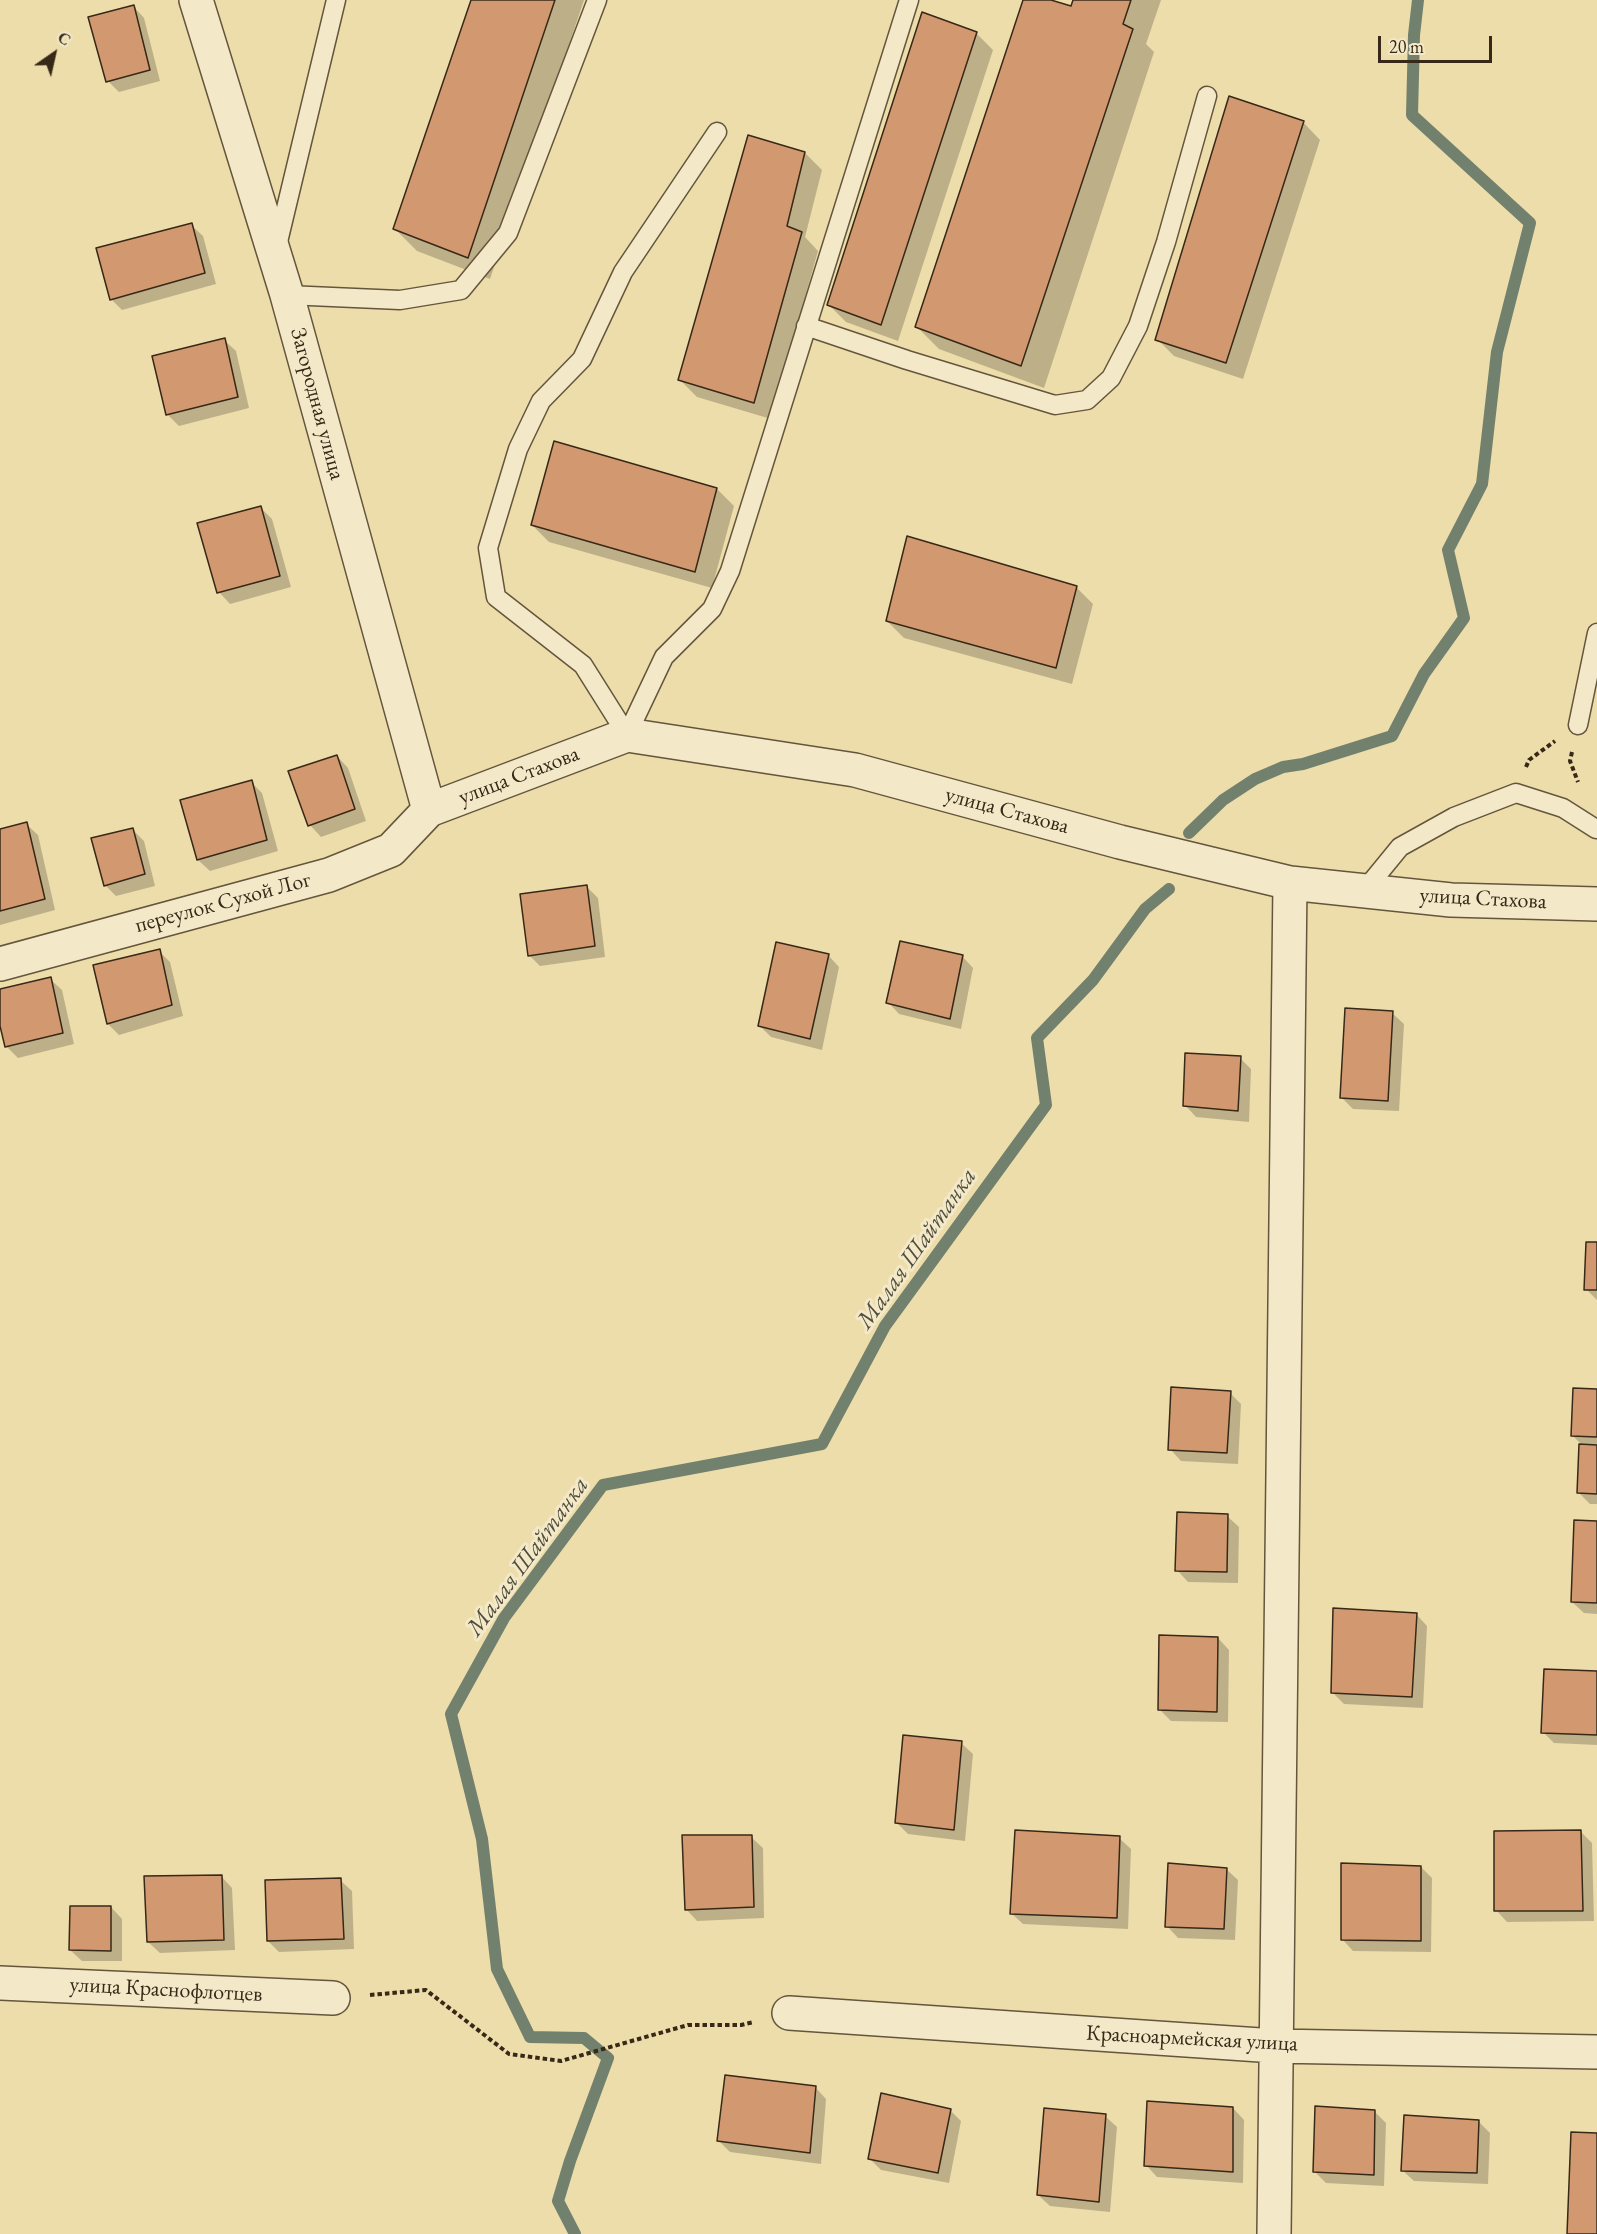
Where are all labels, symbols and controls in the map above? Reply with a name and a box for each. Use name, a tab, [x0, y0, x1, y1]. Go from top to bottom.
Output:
north arrow	[24, 24, 84, 84]
scale bar	[1381, 24, 1495, 62]
text: С	[54, 27, 75, 51]
text: 20 m	[1389, 35, 1424, 58]
street label: Загородная улица	[284, 325, 350, 483]
street label: улица Стахова	[455, 741, 583, 811]
street label: улица Стахова	[942, 782, 1072, 840]
street label: переулок Сухой Лог	[132, 867, 314, 939]
street label: улица Стахова	[1419, 882, 1547, 916]
water label: Малая Шайтанка	[851, 1163, 983, 1335]
water label: Малая Шайтанка	[461, 1472, 595, 1642]
street label: улица Краснофлотцев	[69, 1972, 263, 2008]
street label: Красноармейская улица	[1085, 2020, 1299, 2058]

